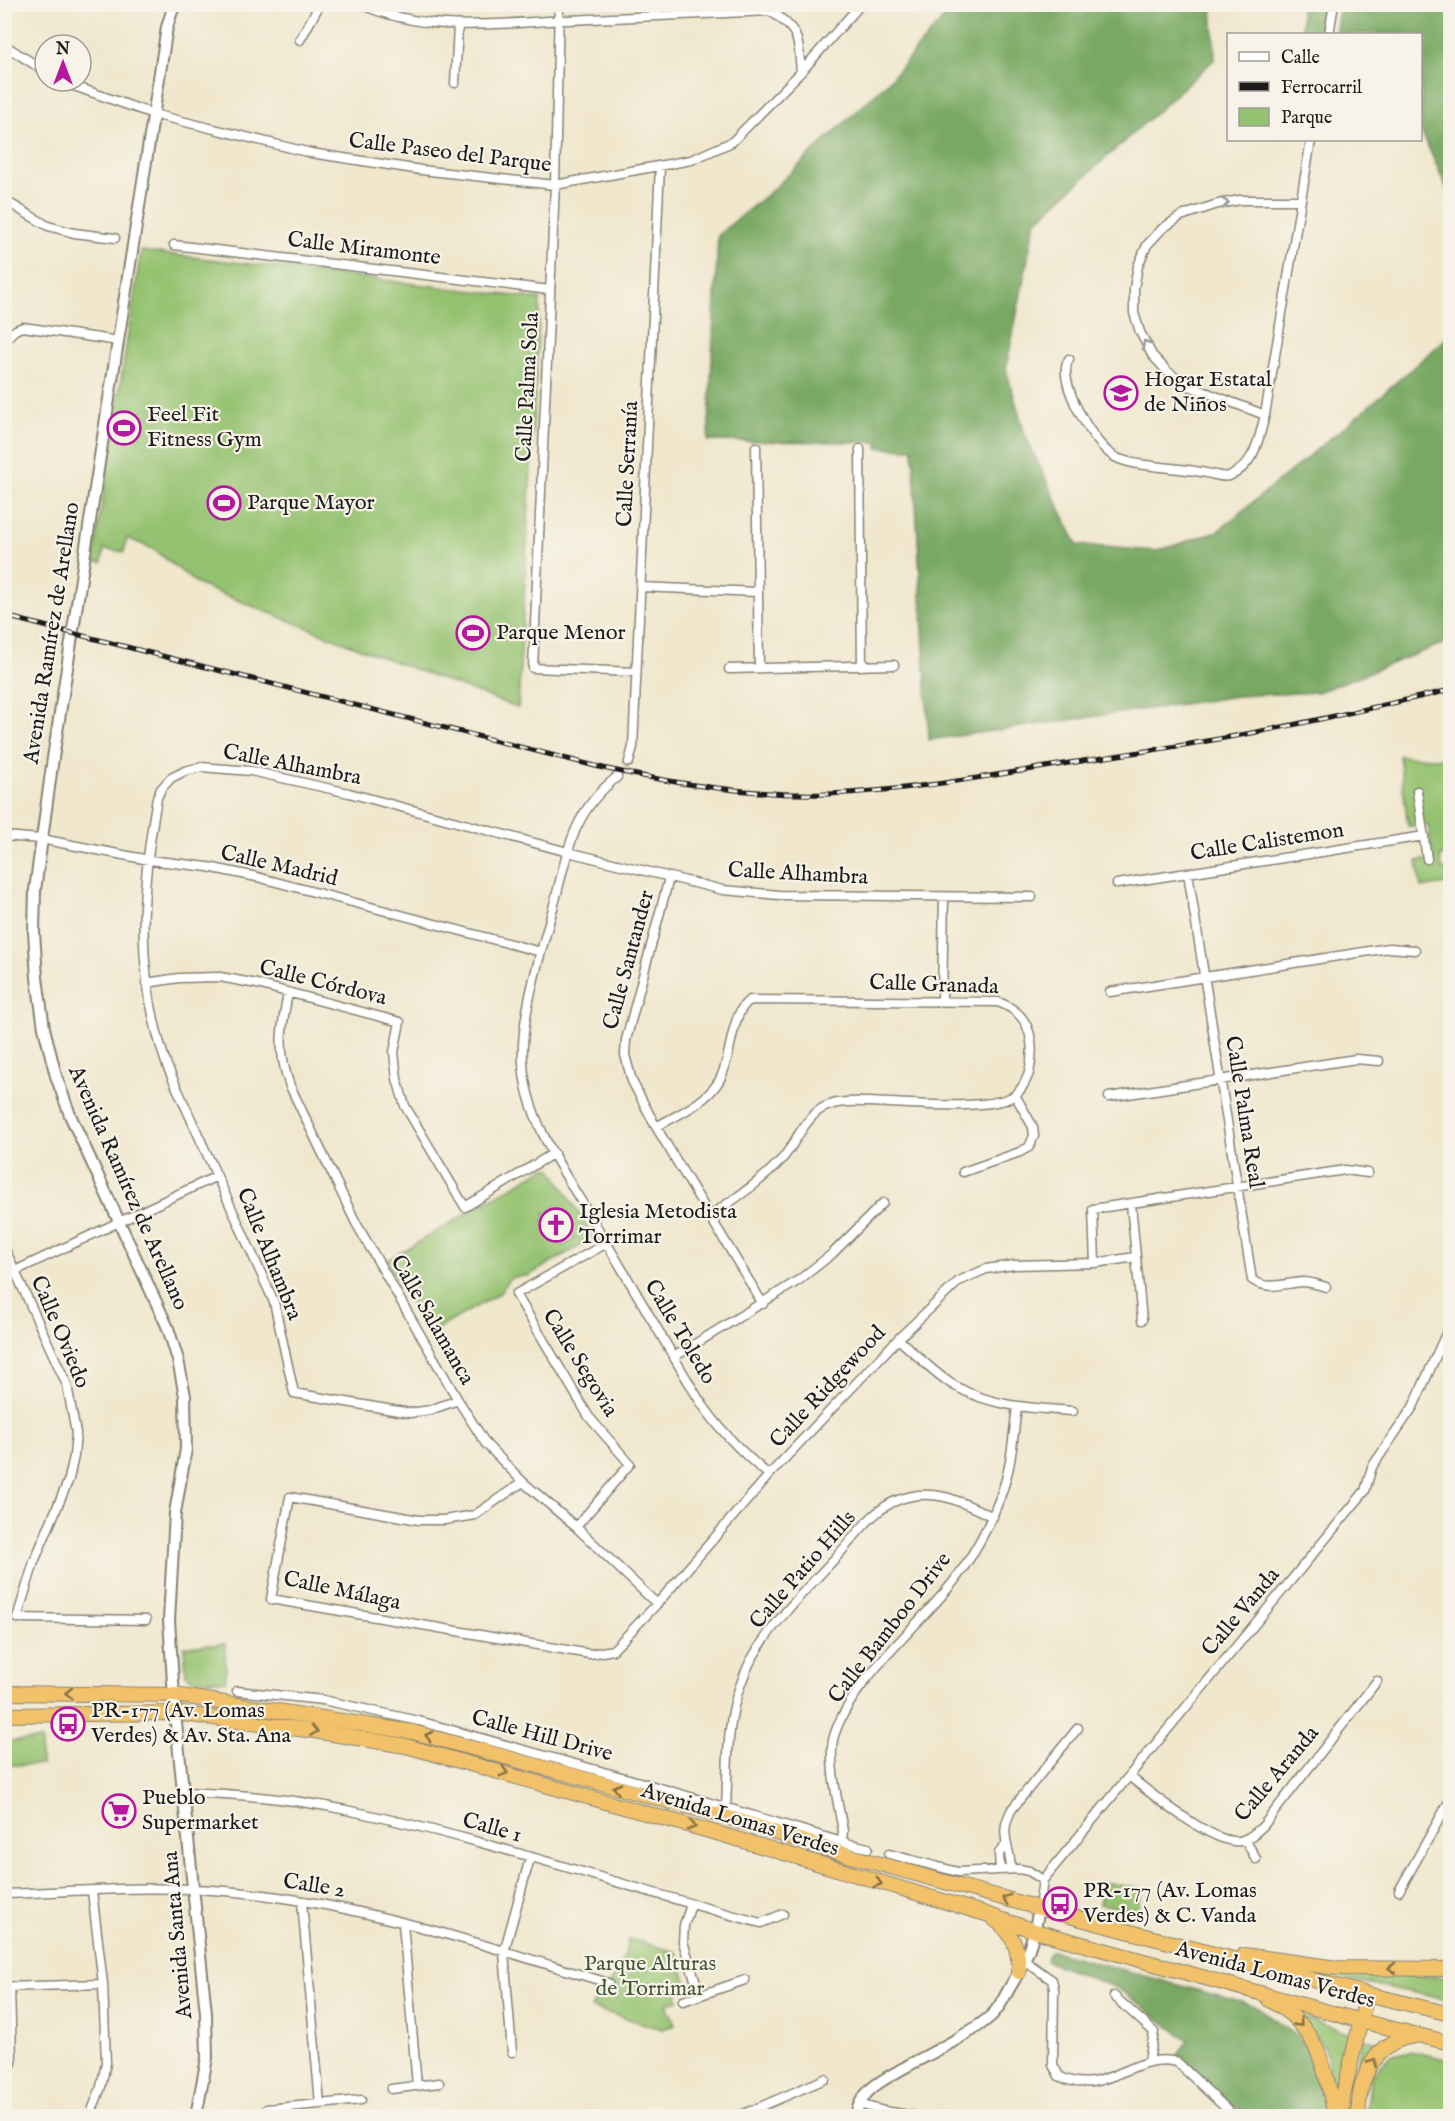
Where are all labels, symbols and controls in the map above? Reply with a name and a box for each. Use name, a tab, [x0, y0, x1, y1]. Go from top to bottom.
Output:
north arrow	[33, 33, 93, 93]
legend	[1227, 33, 1422, 141]
text: N	[55, 40, 70, 60]
text: Calle	[1281, 47, 1320, 70]
text: Ferrocarril	[1281, 77, 1362, 100]
text: Parque	[1281, 107, 1332, 130]
street label: Calle Paseo del Parque	[347, 127, 553, 179]
one-way arrow	[1220, 197, 1230, 210]
street label: Calle Miramonte	[286, 226, 442, 272]
street label: Calle Palma Sola	[510, 311, 546, 463]
one-way arrow	[1142, 340, 1153, 350]
place label: Hogar Estatal de Niños	[1144, 366, 1272, 419]
school or university icon: Hogar Estatal de Niños	[1103, 375, 1139, 411]
street label: Calle Serranía	[611, 400, 645, 528]
place label: Feel Fit Fitness Gym	[147, 401, 262, 454]
sports icon: Feel Fit Fitness Gym	[106, 410, 142, 446]
sports icon: Parque Mayor	[206, 485, 242, 521]
place label: Parque Mayor	[247, 489, 375, 517]
street label: Avenida Ramírez de Arellano	[17, 500, 87, 767]
sports icon: Parque Menor	[455, 615, 491, 651]
place label: Parque Menor	[496, 619, 626, 647]
street label: Calle Alhambra	[220, 738, 364, 792]
street label: Calle Calistemon	[1188, 816, 1346, 868]
street label: Calle Madrid	[218, 839, 341, 893]
street label: Calle Alhambra	[727, 856, 869, 892]
street label: Calle Santander	[597, 887, 661, 1033]
street label: Calle Córdova	[256, 954, 390, 1012]
street label: Calle Granada	[869, 969, 1000, 1001]
street label: Calle Palma Real	[1218, 1034, 1270, 1190]
street label: Avenida Ramírez de Arellano	[61, 1060, 195, 1315]
street label: Calle Alhambra	[230, 1184, 308, 1325]
place label: Iglesia Metodista Torrimar	[579, 1198, 737, 1251]
church icon: Iglesia Metodista Torrimar	[538, 1207, 574, 1243]
street label: Calle Salamanca	[383, 1250, 481, 1390]
street label: Calle Oviedo	[24, 1272, 96, 1393]
street label: Calle Toledo	[638, 1274, 722, 1390]
street label: Calle Segovia	[536, 1304, 624, 1423]
street label: Calle Ridgewood	[764, 1319, 892, 1454]
street label: Calle Patio Hills	[744, 1505, 862, 1635]
street label: Calle Bamboo Drive	[822, 1547, 958, 1709]
street label: Calle Vanda	[1196, 1561, 1287, 1662]
street label: Calle Málaga	[281, 1565, 404, 1617]
one-way arrow	[65, 1687, 74, 1699]
place label: PR-177 (Av. Lomas Verdes) & Av. Sta. Ana	[90, 1697, 292, 1750]
street label: Calle Hill Drive	[468, 1704, 616, 1768]
bus stop icon: PR-177 (Av. Lomas Verdes) & Av. Sta. Ana	[50, 1706, 86, 1742]
street label: Calle Aranda	[1229, 1720, 1326, 1828]
one-way arrow	[309, 1725, 318, 1737]
one-way arrow	[424, 1731, 435, 1743]
one-way arrow	[499, 1765, 509, 1778]
street label: Avenida Lomas Verdes	[637, 1776, 842, 1863]
one-way arrow	[612, 1782, 622, 1795]
place label: Pueblo Supermarket	[142, 1784, 259, 1837]
supermarket icon: Pueblo Supermarket	[101, 1793, 137, 1829]
street label: Calle 1	[459, 1806, 525, 1850]
one-way arrow	[686, 1819, 697, 1831]
street label: Avenida Santa Ana	[157, 1850, 199, 2021]
street label: Calle 2	[281, 1867, 347, 1905]
one-way arrow	[872, 1876, 883, 1888]
place label: PR-177 (Av. Lomas Verdes) & C. Vanda	[1082, 1877, 1257, 1930]
bus stop icon: PR-177 (Av. Lomas Verdes) & C. Vanda	[1042, 1886, 1078, 1922]
one-way arrow	[1001, 1894, 1012, 1906]
street label: Avenida Lomas Verdes	[1171, 1935, 1378, 2015]
park label: Parque Alturas de Torrimar	[584, 1950, 716, 2003]
one-way arrow	[1388, 1962, 1397, 1975]
one-way arrow	[1292, 2016, 1303, 2027]
one-way arrow	[1366, 2057, 1377, 2068]

